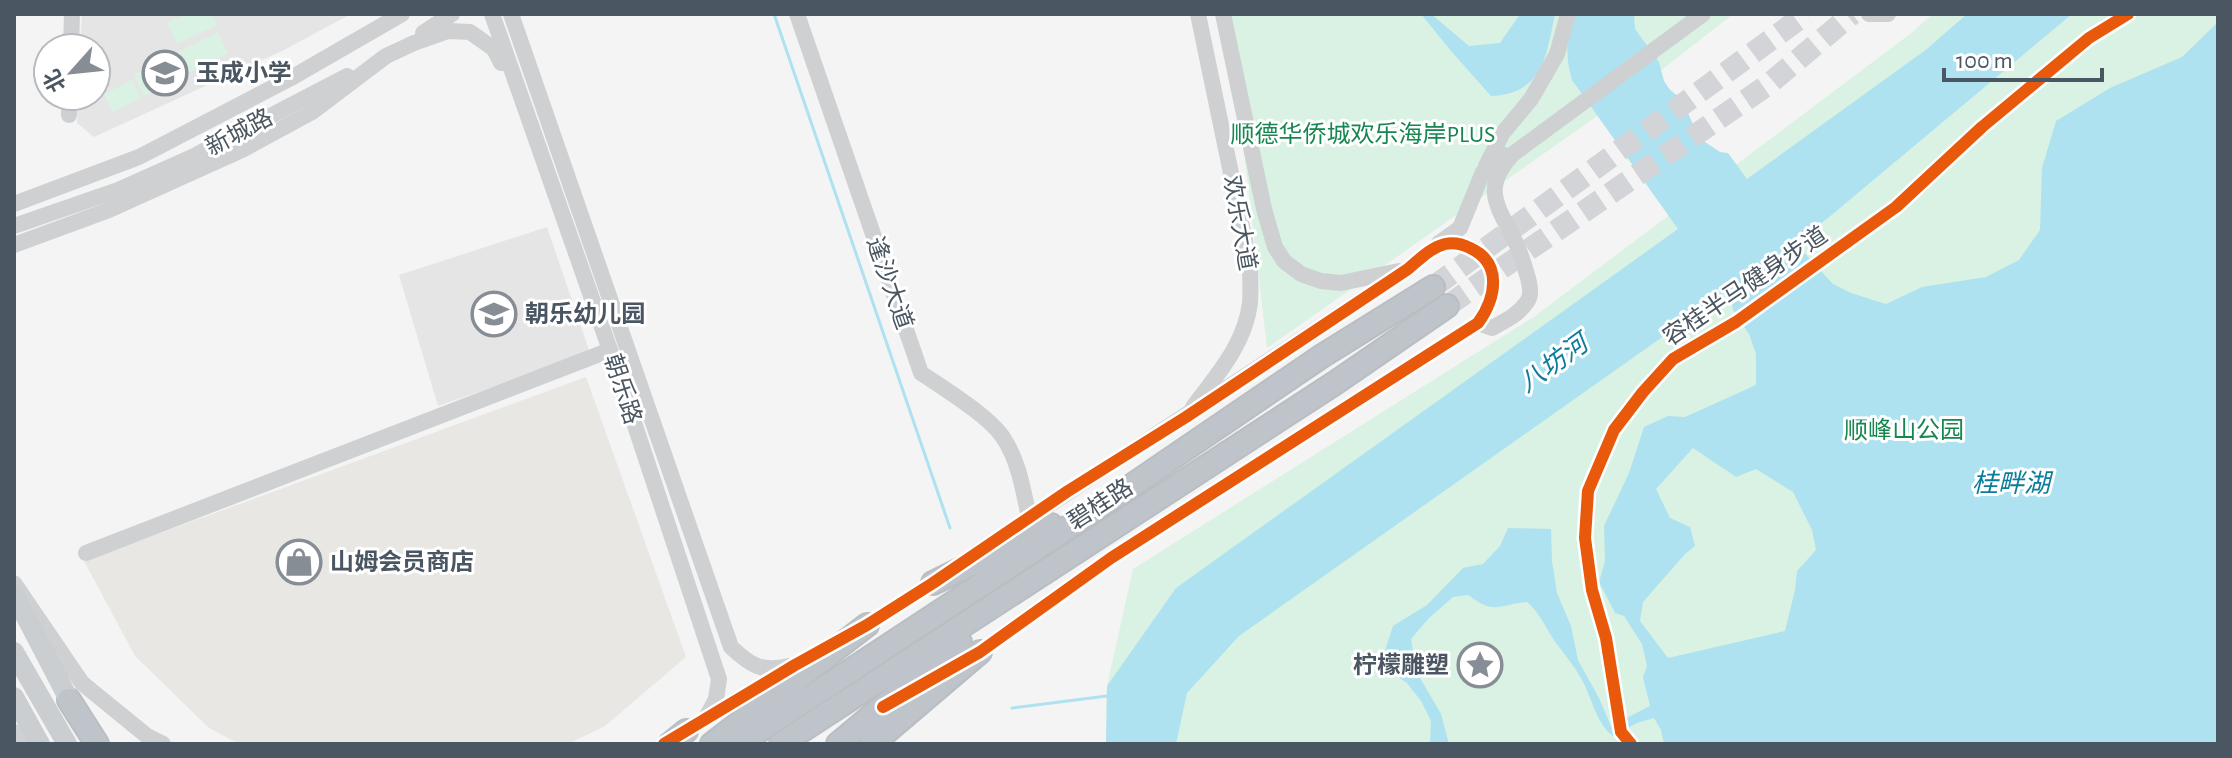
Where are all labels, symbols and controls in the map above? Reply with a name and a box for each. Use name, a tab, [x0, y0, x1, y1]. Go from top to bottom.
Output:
north arrow	[32, 32, 112, 112]
scale bar	[1944, 32, 2102, 82]
school or university icon: 玉成小学	[141, 49, 189, 97]
text: 100 m	[1956, 49, 2013, 73]
place label: 玉成小学	[196, 60, 292, 86]
text: 北	[39, 66, 70, 96]
street label: 新城路	[201, 104, 277, 160]
park label: 顺德华侨城欢乐海岸PLUS	[1231, 121, 1495, 147]
street label: 欢乐大道	[1219, 173, 1261, 273]
street label: 容桂半马健身步道	[1658, 222, 1832, 350]
street label: 逢沙大道	[862, 233, 918, 333]
school or university icon: 朝乐幼儿园	[470, 290, 518, 338]
place label: 朝乐幼儿园	[525, 301, 645, 327]
water label: 八坊河	[1514, 327, 1597, 397]
street label: 朝乐路	[600, 351, 646, 427]
park label: 顺峰山公园	[1844, 417, 1964, 443]
water label: 桂畔湖	[1972, 470, 2054, 497]
street label: 碧桂路	[1063, 473, 1137, 535]
shop icon: 山姆会员商店	[275, 538, 323, 586]
place label: 山姆会员商店	[330, 549, 474, 575]
place icon: 柠檬雕塑	[1456, 641, 1504, 689]
place label: 柠檬雕塑	[1353, 652, 1449, 678]

